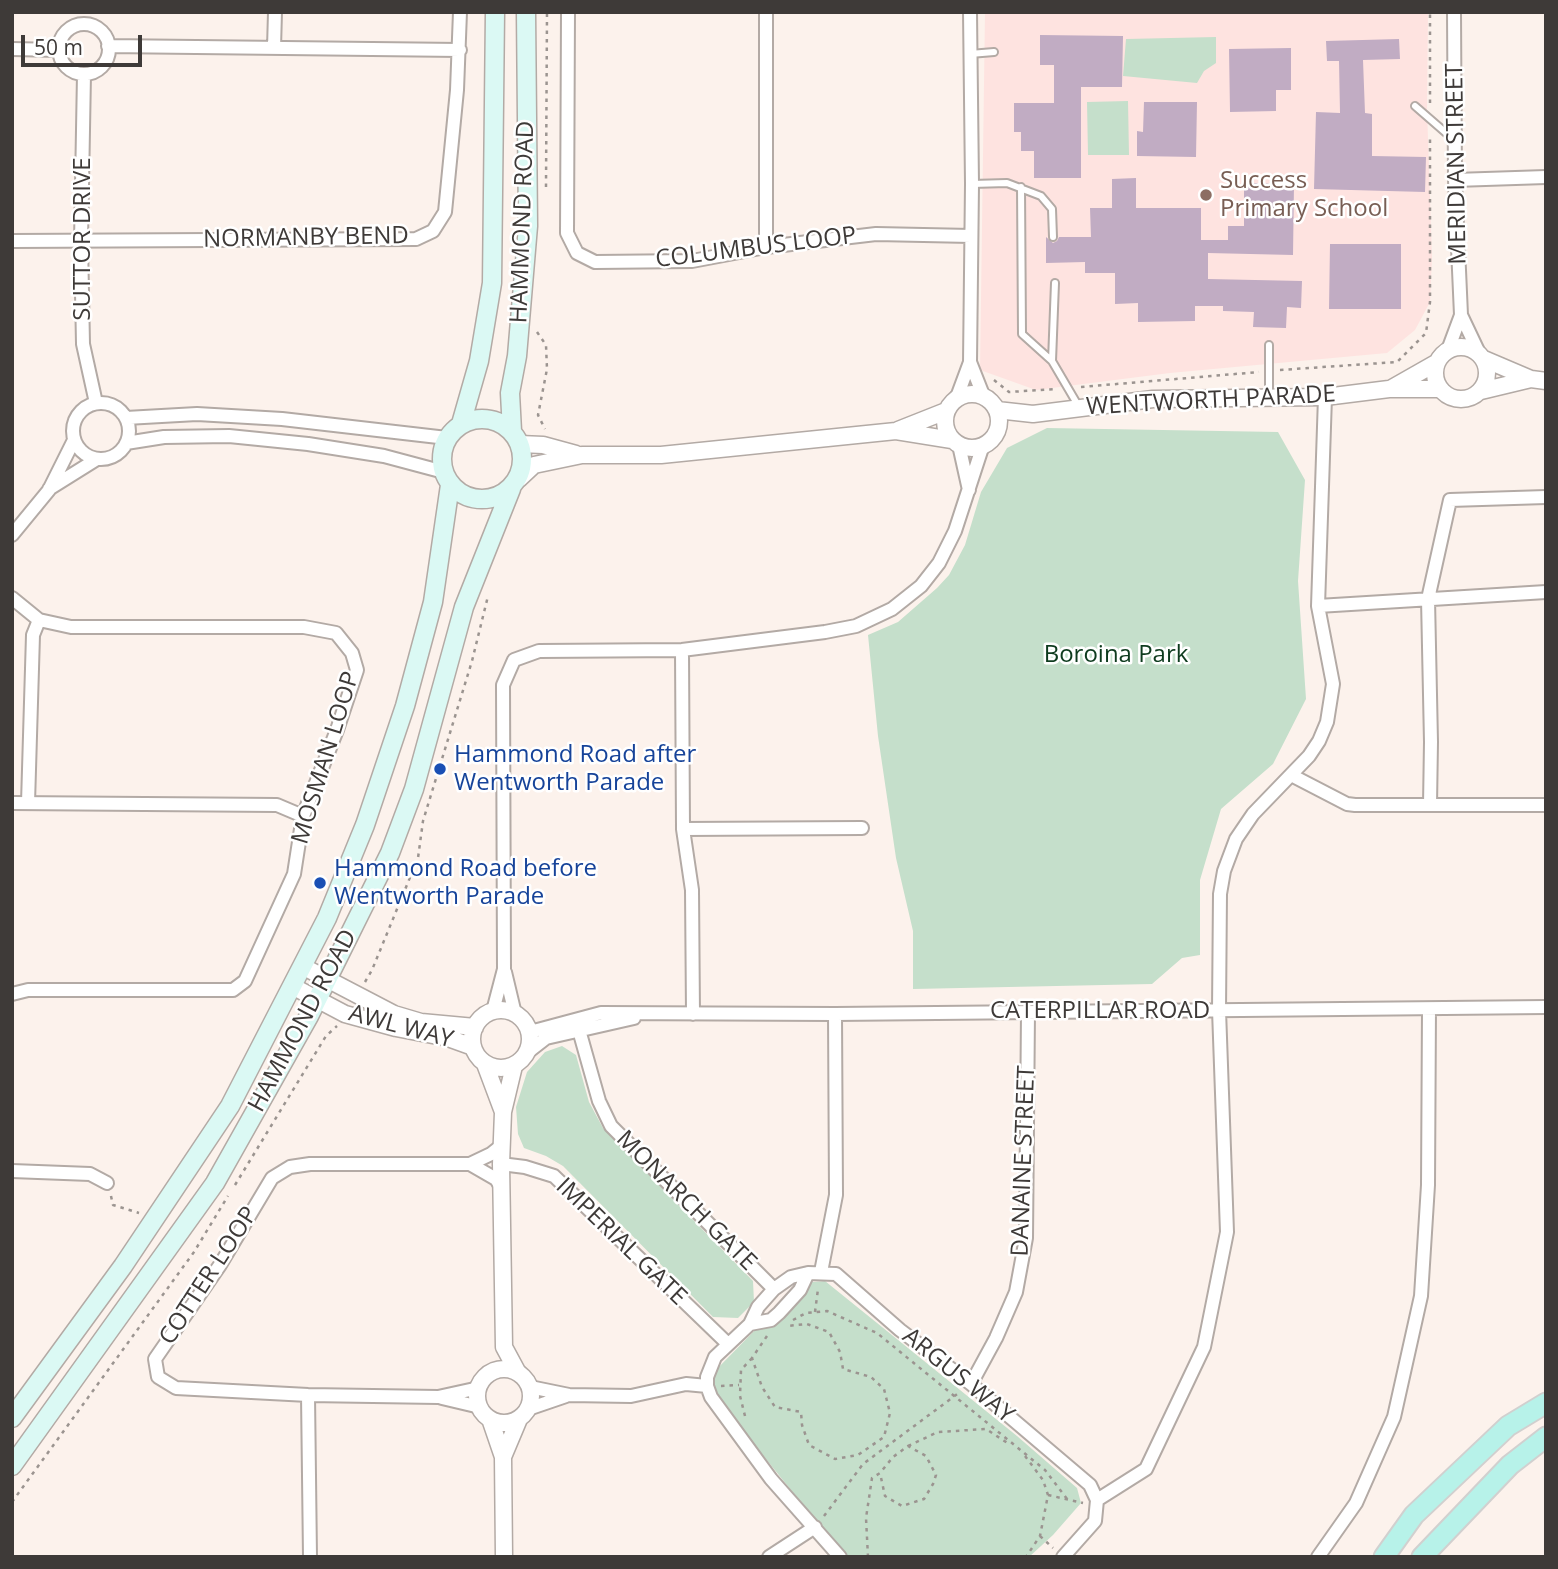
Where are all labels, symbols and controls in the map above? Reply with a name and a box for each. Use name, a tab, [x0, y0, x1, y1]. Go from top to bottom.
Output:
scale bar	[24, 21, 145, 65]
text: 50 m	[34, 33, 83, 61]
street label: MERIDIAN STREET	[1441, 63, 1473, 265]
street label: HAMMOND ROAD	[505, 120, 541, 324]
street label: SUTTOR DRIVE	[69, 157, 97, 321]
place label: Success Primary School	[1220, 167, 1388, 223]
marker: Success Primary School	[1198, 187, 1214, 203]
street label: COLUMBUS LOOP	[654, 221, 858, 275]
street label: NORMANBY BEND	[203, 222, 409, 254]
street label: WENTWORTH PARADE	[1085, 380, 1337, 422]
park label: Boroina Park	[1044, 641, 1188, 669]
street label: MOSMAN LOOP	[286, 668, 366, 848]
place label: Hammond Road after Wentworth Parade	[454, 741, 696, 797]
marker: Hammond Road after Wentworth Parade	[432, 761, 448, 777]
place label: Hammond Road before Wentworth Parade	[334, 855, 597, 911]
marker: Hammond Road before Wentworth Parade	[312, 875, 328, 891]
street label: HAMMOND ROAD	[243, 925, 363, 1117]
street label: CATERPILLAR ROAD	[990, 997, 1210, 1025]
street label: AWL WAY	[346, 999, 456, 1055]
street label: DANAINE STREET	[1006, 1065, 1042, 1257]
street label: MONARCH GATE	[610, 1125, 762, 1277]
street label: IMPERIAL GATE	[550, 1172, 692, 1312]
street label: COTTER LOOP	[154, 1202, 264, 1350]
street label: ARGUS WAY	[896, 1322, 1020, 1430]

